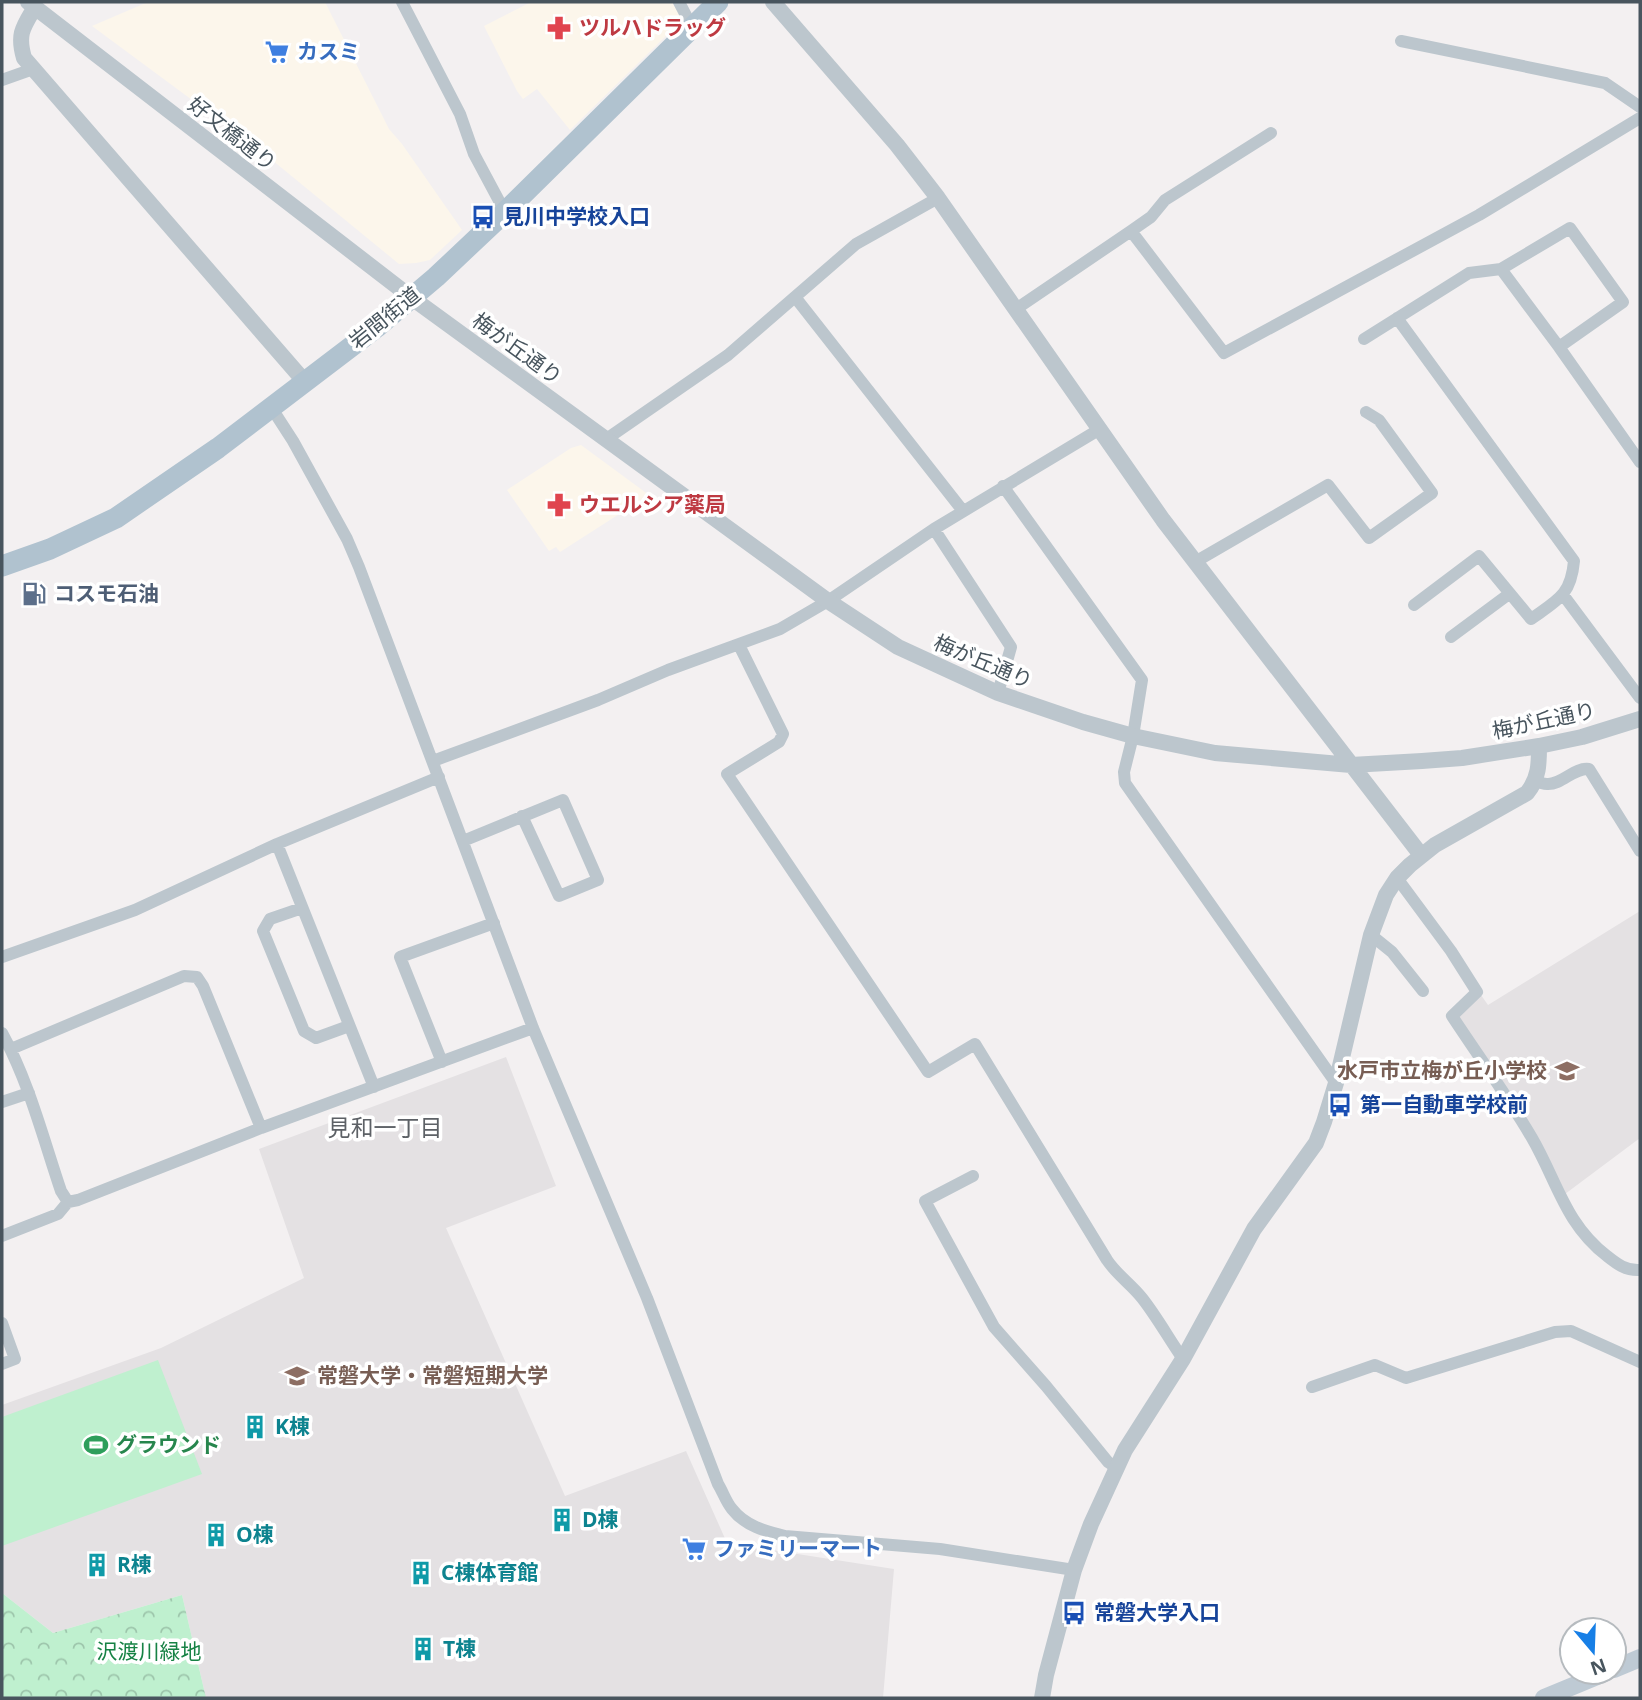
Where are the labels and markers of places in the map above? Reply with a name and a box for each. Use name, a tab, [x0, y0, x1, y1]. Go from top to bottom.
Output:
place label: ツルハドラッグ	[579, 13, 726, 41]
pharmacy icon: ツルハドラッグ	[545, 14, 573, 42]
place label: カスミ	[297, 37, 360, 65]
supermarket icon: カスミ	[263, 38, 291, 66]
place label: 見川中学校入口	[503, 202, 650, 230]
bus stop icon: 見川中学校入口	[469, 203, 497, 231]
place label: ウエルシア薬局	[579, 490, 726, 518]
pharmacy icon: ウエルシア薬局	[545, 491, 573, 519]
place label: コスモ石油	[54, 579, 159, 607]
fuel station icon: コスモ石油	[20, 580, 48, 608]
place label: 水戸市立梅が丘小学校	[1337, 1056, 1547, 1084]
school or university icon: 水戸市立梅が丘小学校	[1553, 1057, 1581, 1085]
place label: 第一自動車学校前	[1360, 1090, 1528, 1118]
bus stop icon: 第一自動車学校前	[1326, 1091, 1354, 1119]
place label: 常磐大学・常磐短期大学	[317, 1361, 548, 1389]
school or university icon: 常磐大学・常磐短期大学	[283, 1362, 311, 1390]
place label: K棟	[275, 1412, 310, 1440]
building icon: K棟	[241, 1413, 269, 1441]
place label: グラウンド	[116, 1430, 221, 1458]
sports icon: グラウンド	[82, 1431, 110, 1459]
place label: D棟	[582, 1505, 619, 1533]
building icon: D棟	[548, 1506, 576, 1534]
place label: O棟	[236, 1520, 274, 1548]
building icon: O棟	[202, 1521, 230, 1549]
place label: ファミリーマート	[714, 1534, 882, 1562]
supermarket icon: ファミリーマート	[680, 1535, 708, 1563]
place label: R棟	[117, 1550, 152, 1578]
building icon: R棟	[83, 1551, 111, 1579]
place label: C棟体育館	[441, 1558, 538, 1586]
building icon: C棟体育館	[407, 1559, 435, 1587]
place label: 常磐大学入口	[1094, 1598, 1220, 1626]
bus stop icon: 常磐大学入口	[1060, 1599, 1088, 1627]
place label: T棟	[443, 1634, 476, 1662]
building icon: T棟	[409, 1635, 437, 1663]

